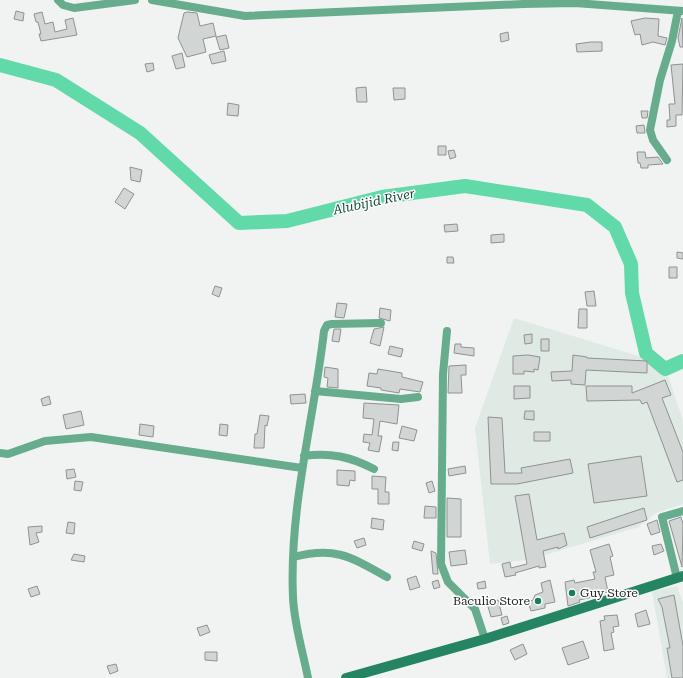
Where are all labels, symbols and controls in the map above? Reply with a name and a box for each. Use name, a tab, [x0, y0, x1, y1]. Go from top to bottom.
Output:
water label: Alubijid River	[331, 185, 417, 218]
place label: Guy Store	[580, 586, 638, 600]
marker: Guy Store	[567, 588, 577, 598]
place label: Baculio Store	[453, 594, 530, 608]
marker: Baculio Store	[533, 596, 543, 606]

